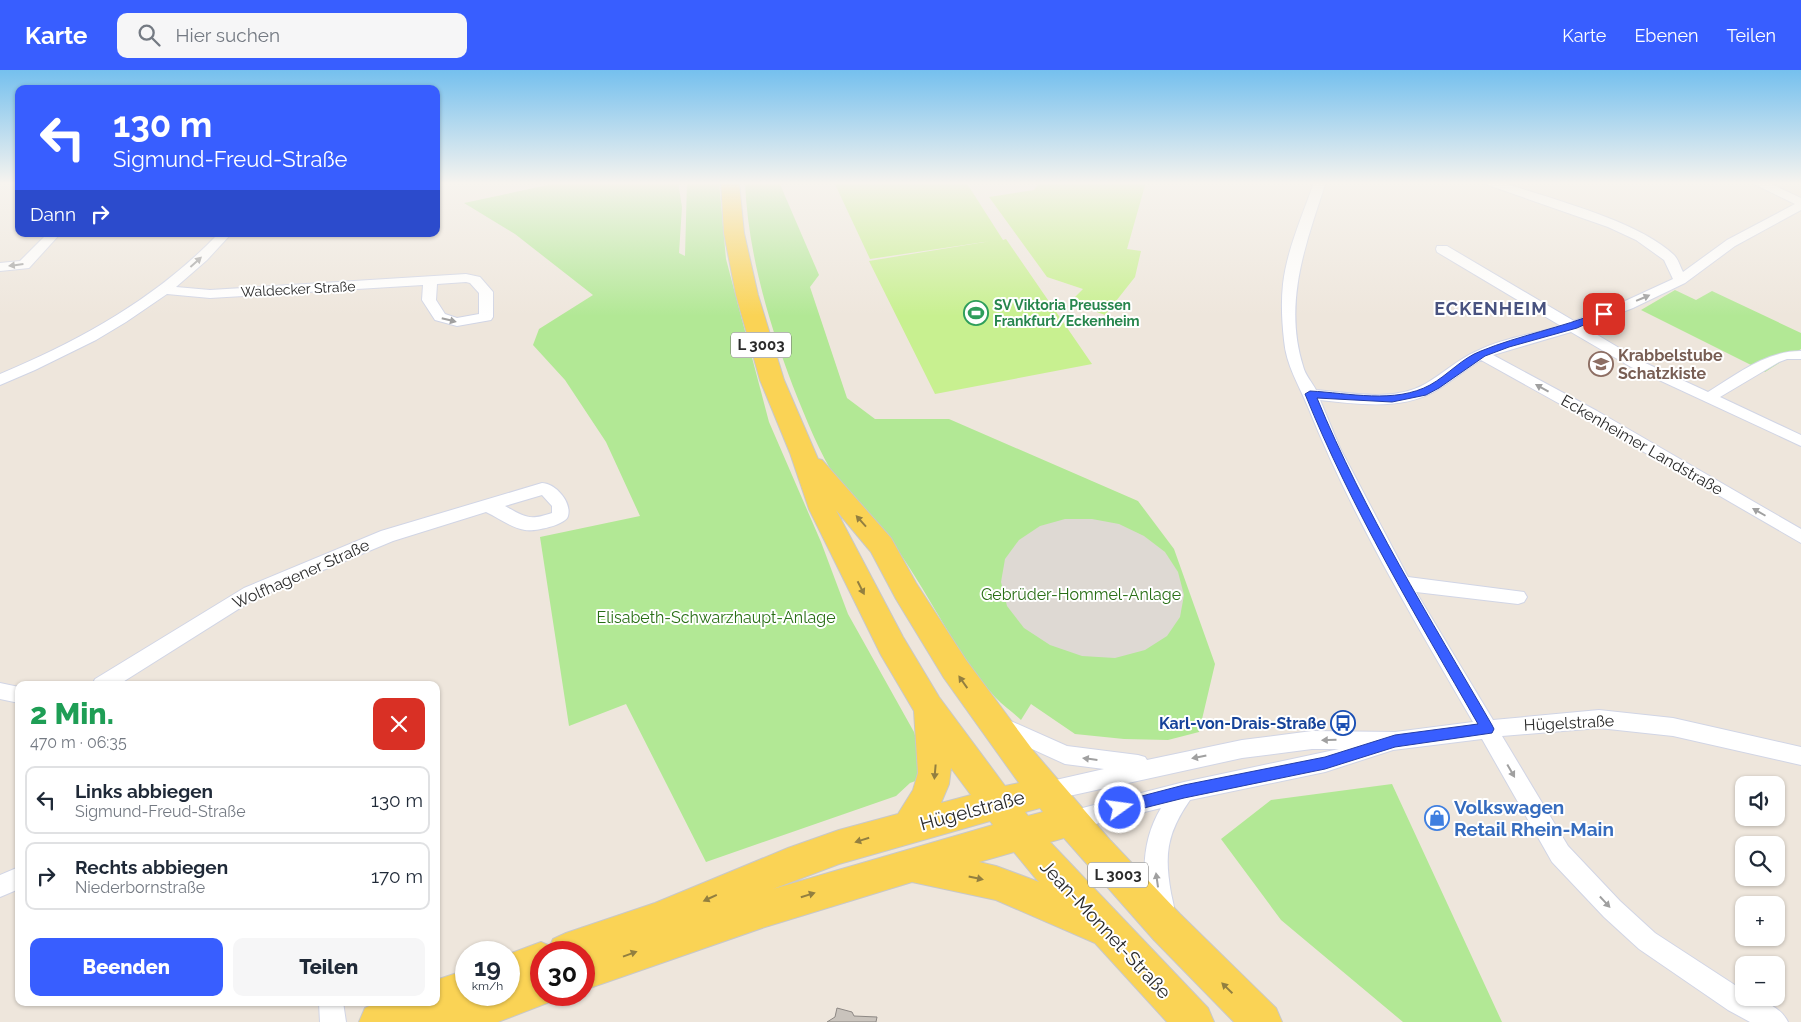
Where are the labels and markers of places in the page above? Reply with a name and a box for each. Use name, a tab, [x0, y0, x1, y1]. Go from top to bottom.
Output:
pin	[1583, 293, 1625, 335]
place label: SV Viktoria Preussen Frankfurt/Eckenheim	[994, 297, 1140, 329]
sports icon: SV Viktoria Preussen Frankfurt/Eckenheim	[963, 300, 989, 326]
place label: Krabbelstube Schatzkiste	[1618, 346, 1723, 383]
school or university icon: Krabbelstube Schatzkiste	[1588, 351, 1614, 377]
bus stop icon: Karl-von-Drais-Straße	[1330, 710, 1356, 736]
place label: Karl-von-Drais-Straße	[1159, 714, 1326, 733]
place label: Volkswagen Retail Rhein-Main	[1454, 796, 1614, 840]
shop icon: Volkswagen Retail Rhein-Main	[1424, 805, 1450, 831]

